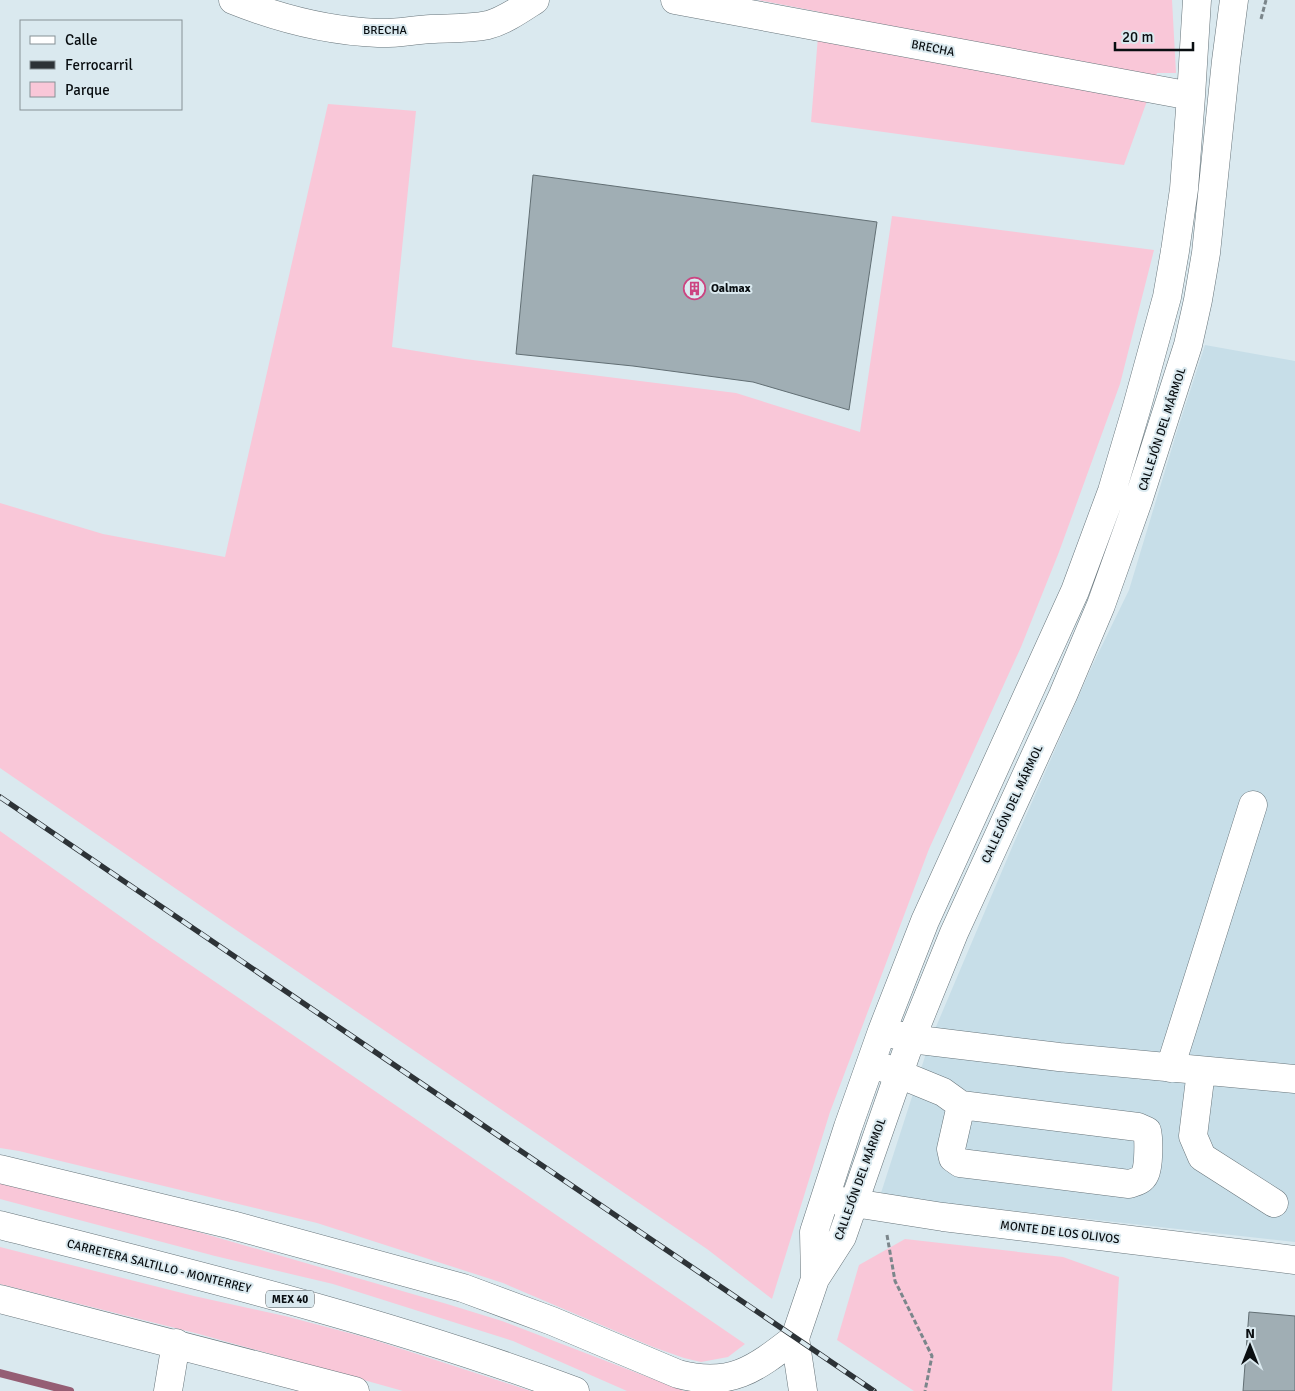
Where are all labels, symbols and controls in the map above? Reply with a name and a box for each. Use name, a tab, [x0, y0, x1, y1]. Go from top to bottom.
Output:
legend	[20, 20, 182, 110]
scale bar	[1115, 20, 1192, 52]
street label: BRECHA	[363, 23, 408, 38]
text: 20 m	[1122, 28, 1153, 46]
text: Calle	[65, 31, 98, 49]
street label: BRECHA	[910, 37, 957, 60]
text: Ferrocarril	[65, 56, 133, 74]
text: Parque	[65, 81, 110, 99]
building icon: Oalmax	[683, 276, 707, 300]
place label: Oalmax	[711, 281, 751, 296]
street label: CALLEJÓN DEL MÁRMOL	[1135, 366, 1190, 493]
street label: CALLEJÓN DEL MÁRMOL	[978, 743, 1046, 866]
street label: CALLEJÓN DEL MÁRMOL	[831, 1116, 890, 1242]
street label: MONTE DE LOS OLIVOS	[999, 1218, 1121, 1247]
street label: CARRETERA SALTILLO - MONTERREY	[65, 1236, 252, 1297]
road number: MEX 40	[266, 1290, 314, 1308]
north arrow	[1225, 1321, 1275, 1371]
text: N	[1245, 1325, 1255, 1342]

